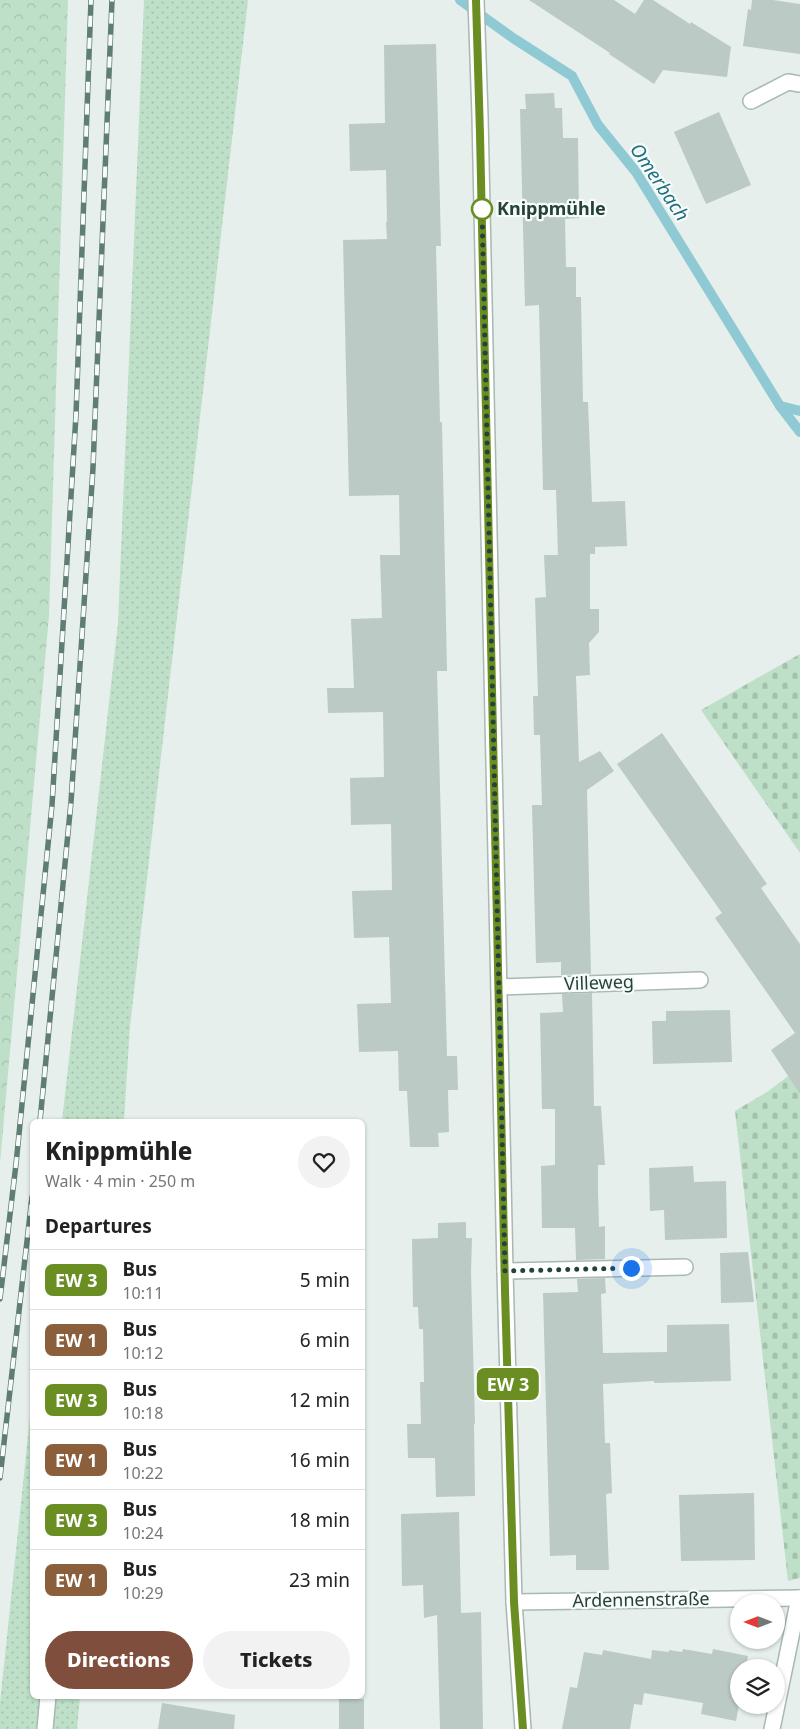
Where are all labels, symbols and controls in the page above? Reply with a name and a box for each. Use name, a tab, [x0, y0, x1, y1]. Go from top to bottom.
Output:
water label: Omerbach	[624, 138, 696, 226]
place label: Knippmühle	[497, 196, 606, 220]
marker: Knippmühle	[471, 198, 493, 220]
street label: Villeweg	[564, 969, 634, 995]
text: Knippmühle	[45, 1134, 192, 1167]
button: heart	[298, 1136, 350, 1188]
text: Walk · 4 min · 250 m	[45, 1170, 195, 1192]
text: Departures	[45, 1213, 152, 1239]
text: Bus	[122, 1256, 157, 1282]
your location	[619, 1256, 644, 1281]
text: 5 min	[300, 1267, 350, 1293]
text: EW 3	[55, 1268, 97, 1292]
text: 10:11	[122, 1282, 163, 1304]
text: Bus	[122, 1316, 157, 1342]
text: 6 min	[300, 1327, 350, 1353]
text: EW 1	[55, 1328, 97, 1352]
text: 10:12	[122, 1342, 163, 1364]
line badge: EW 3	[473, 1368, 543, 1400]
text: EW 3	[487, 1372, 529, 1396]
text: Bus	[122, 1376, 157, 1402]
text: 12 min	[289, 1387, 350, 1413]
text: EW 3	[55, 1388, 97, 1412]
text: 10:18	[122, 1402, 163, 1424]
text: Bus	[122, 1436, 157, 1462]
text: 16 min	[289, 1447, 350, 1473]
text: EW 1	[55, 1448, 97, 1472]
text: 10:22	[122, 1462, 163, 1484]
text: Bus	[122, 1496, 157, 1522]
text: 18 min	[289, 1507, 350, 1533]
text: EW 3	[55, 1508, 97, 1532]
text: 10:24	[122, 1522, 163, 1544]
text: Bus	[122, 1556, 157, 1582]
text: 23 min	[289, 1567, 350, 1593]
text: EW 1	[55, 1568, 97, 1592]
text: 10:29	[122, 1582, 163, 1604]
street label: Ardennenstraße	[572, 1586, 710, 1612]
north arrow	[730, 1594, 785, 1649]
map controls	[730, 1594, 785, 1714]
button: Directions	[45, 1631, 193, 1689]
button: Tickets	[203, 1631, 350, 1689]
button: layers	[730, 1659, 785, 1714]

